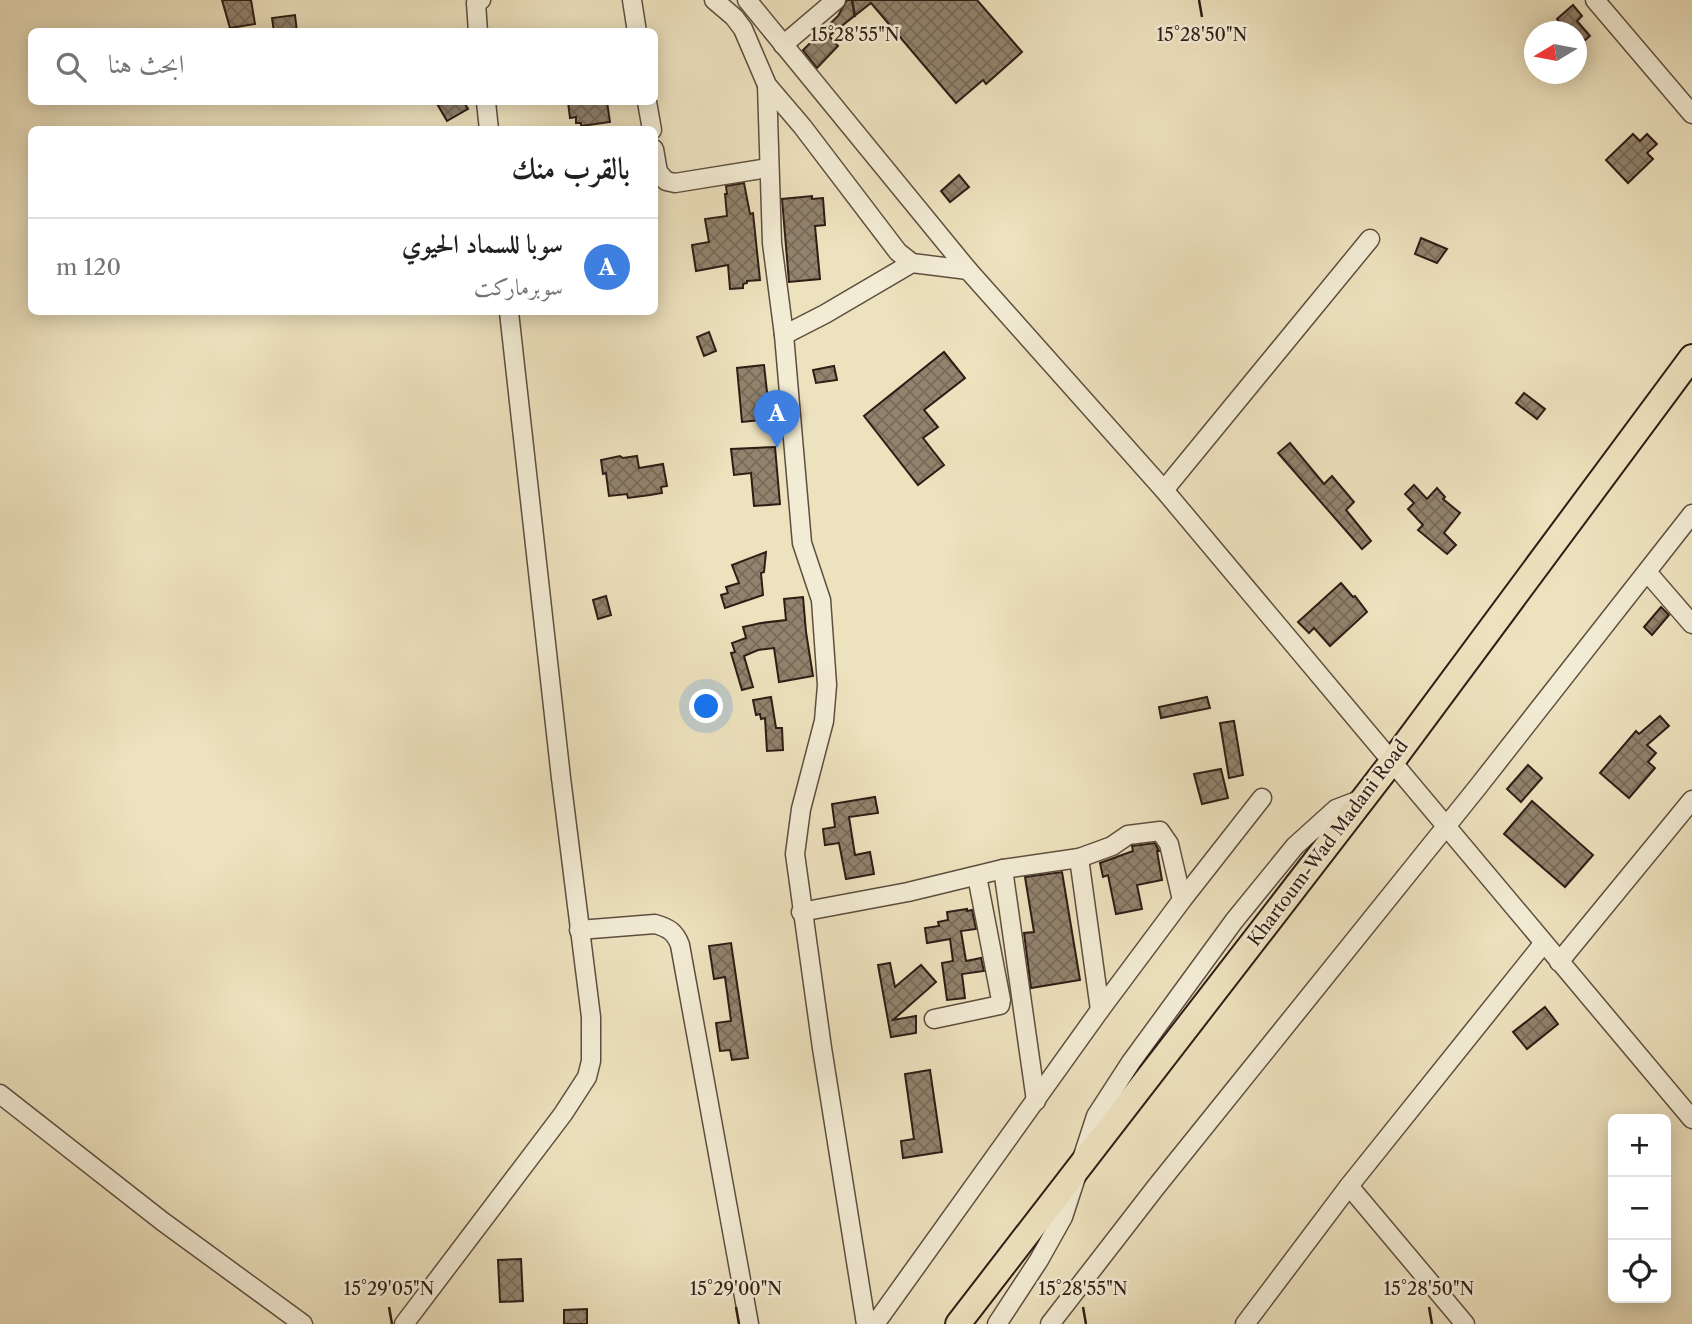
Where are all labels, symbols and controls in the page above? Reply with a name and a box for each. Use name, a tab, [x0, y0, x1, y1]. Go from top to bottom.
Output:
north arrow	[1524, 21, 1587, 84]
text: 15°28'55"N	[810, 24, 900, 46]
text: 15°28'50"N	[1157, 24, 1248, 46]
search box	[28, 28, 658, 105]
icon: search	[52, 48, 90, 86]
text: ابحث هنا	[108, 48, 184, 80]
text: بالقرب منك	[512, 150, 630, 187]
text: سوبا للسماد الحيوي	[402, 228, 563, 260]
text: 120 m	[56, 253, 121, 281]
text: A	[598, 253, 616, 281]
text: سوبرماركت	[474, 273, 563, 301]
pin: A	[754, 390, 800, 448]
your location	[689, 689, 723, 723]
street label: Khartoum-Wad Madani Road	[1243, 736, 1413, 950]
map controls	[1608, 1114, 1671, 1303]
button: +	[1608, 1114, 1671, 1177]
button: −	[1608, 1177, 1671, 1240]
button: locate	[1608, 1240, 1671, 1303]
text: 15°29'05"N	[344, 1278, 435, 1300]
text: 15°29'00"N	[690, 1278, 782, 1300]
text: 15°28'55"N	[1038, 1278, 1128, 1300]
text: 15°28'50"N	[1384, 1278, 1475, 1300]

